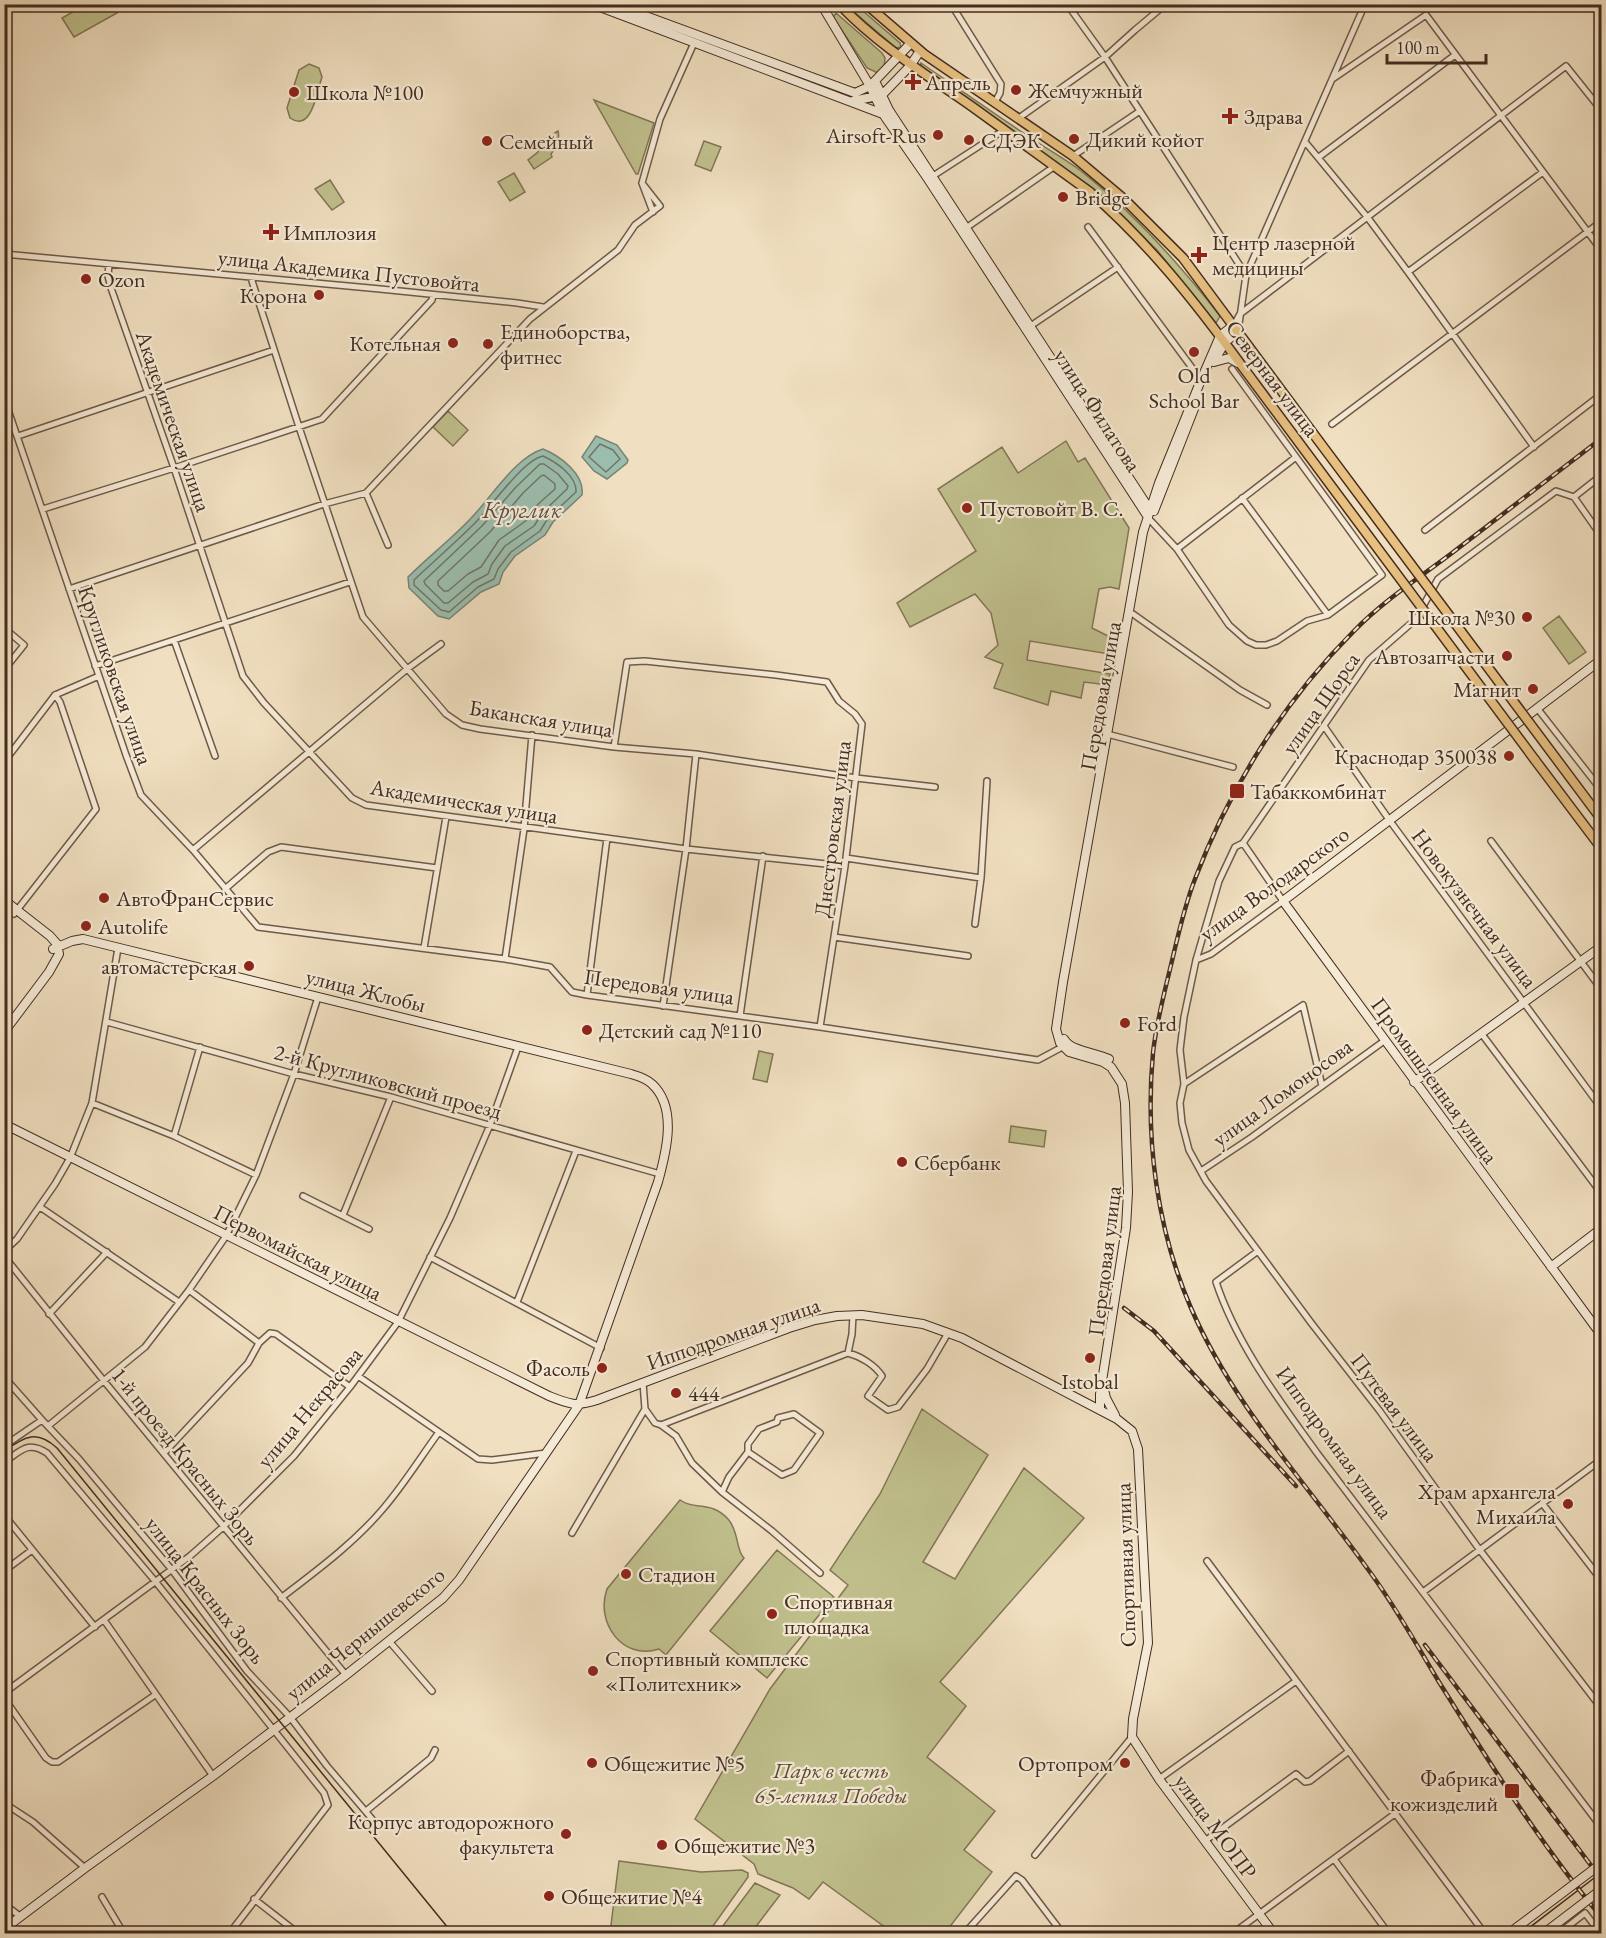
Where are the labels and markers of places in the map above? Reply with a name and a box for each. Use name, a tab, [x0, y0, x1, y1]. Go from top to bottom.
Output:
place label: Апрель	[924, 68, 991, 97]
marker: Апрель	[906, 75, 920, 89]
place label: Жемчужный	[1027, 76, 1143, 105]
place label: Школа №100	[306, 78, 424, 107]
marker: Жемчужный	[1009, 83, 1023, 97]
marker: Школа №100	[287, 85, 301, 99]
place label: Здрава	[1244, 102, 1303, 131]
marker: Здрава	[1221, 107, 1239, 125]
place label: Airsoft-Rus	[825, 121, 926, 150]
place label: Дикий койот	[1086, 125, 1204, 154]
place label: СДЭК	[981, 126, 1041, 155]
place label: Семейный	[499, 127, 594, 156]
marker: Airsoft-Rus	[931, 128, 945, 142]
marker: Дикий койот	[1067, 132, 1081, 146]
marker: СДЭК	[962, 133, 976, 147]
marker: Семейный	[480, 134, 494, 148]
place label: Bridge	[1075, 183, 1130, 212]
marker: Bridge	[1056, 190, 1070, 204]
place label: Имплозия	[283, 218, 377, 247]
marker: Имплозия	[264, 225, 278, 239]
place label: Центр лазерной медицины	[1212, 228, 1356, 282]
marker: Центр лазерной медицины	[1190, 246, 1208, 264]
place label: Ozon	[98, 265, 146, 294]
marker: Ozon	[79, 272, 93, 286]
place label: Корона	[239, 281, 307, 310]
marker: Корона	[312, 288, 326, 302]
place label: Единоборства, фитнес	[500, 317, 630, 371]
place label: Котельная	[349, 329, 441, 358]
marker: Котельная	[446, 336, 460, 350]
marker: Единоборства, фитнес	[481, 337, 495, 351]
marker: Old School Bar	[1187, 345, 1201, 359]
place label: Old School Bar	[1149, 361, 1240, 415]
place label: Пустовойт В. С.	[979, 494, 1123, 523]
marker: Пустовойт В. С.	[960, 501, 974, 515]
place label: Школа №30	[1408, 603, 1515, 632]
marker: Школа №30	[1520, 610, 1534, 624]
place label: Автозапчасти	[1373, 642, 1495, 671]
marker: Автозапчасти	[1500, 649, 1514, 663]
place label: Магнит	[1453, 675, 1521, 704]
marker: Магнит	[1526, 682, 1540, 696]
place label: Краснодар 350038	[1334, 742, 1497, 771]
marker: Краснодар 350038	[1502, 749, 1516, 763]
place label: Табаккомбинат	[1250, 777, 1386, 806]
marker: Табаккомбинат	[1228, 782, 1246, 800]
place label: АвтоФранСервис	[115, 884, 274, 913]
marker: АвтоФранСервис	[97, 891, 111, 905]
place label: Autolife	[97, 912, 168, 941]
marker: Autolife	[79, 919, 93, 933]
place label: автомастерская	[101, 952, 237, 981]
marker: автомастерская	[242, 959, 256, 973]
place label: Ford	[1137, 1009, 1178, 1038]
place label: Детский сад №110	[599, 1016, 762, 1045]
marker: Ford	[1118, 1016, 1132, 1030]
marker: Детский сад №110	[580, 1023, 594, 1037]
place label: Сбербанк	[914, 1148, 1001, 1177]
marker: Сбербанк	[895, 1155, 909, 1169]
marker: Istobal	[1083, 1351, 1097, 1365]
place label: Фасоль	[526, 1354, 590, 1383]
marker: Фасоль	[595, 1361, 609, 1375]
place label: Istobal	[1061, 1367, 1119, 1396]
place label: 444	[688, 1379, 720, 1408]
marker: 444	[669, 1386, 683, 1400]
place label: Храм архангела Михаила	[1417, 1477, 1556, 1531]
marker: Храм архангела Михаила	[1561, 1497, 1575, 1511]
place label: Стадион	[638, 1560, 715, 1589]
marker: Стадион	[619, 1567, 633, 1581]
place label: Спортивная площадка	[784, 1587, 893, 1641]
marker: Спортивная площадка	[765, 1607, 779, 1621]
place label: Спортивный комплекс «Политехник»	[605, 1644, 809, 1698]
marker: Спортивный комплекс «Политехник»	[586, 1664, 600, 1678]
place label: Общежитие №5	[604, 1749, 745, 1778]
place label: Ортопром	[1018, 1749, 1113, 1778]
marker: Общежитие №5	[585, 1756, 599, 1770]
marker: Ортопром	[1118, 1756, 1132, 1770]
place label: Фабрика кожизделий	[1390, 1764, 1498, 1818]
marker: Фабрика кожизделий	[1503, 1782, 1521, 1800]
place label: Корпус автодорожного факультета	[348, 1807, 554, 1861]
marker: Корпус автодорожного факультета	[559, 1827, 573, 1841]
place label: Общежитие №3	[674, 1831, 815, 1860]
marker: Общежитие №3	[655, 1838, 669, 1852]
place label: Общежитие №4	[561, 1882, 702, 1911]
marker: Общежитие №4	[542, 1889, 556, 1903]

